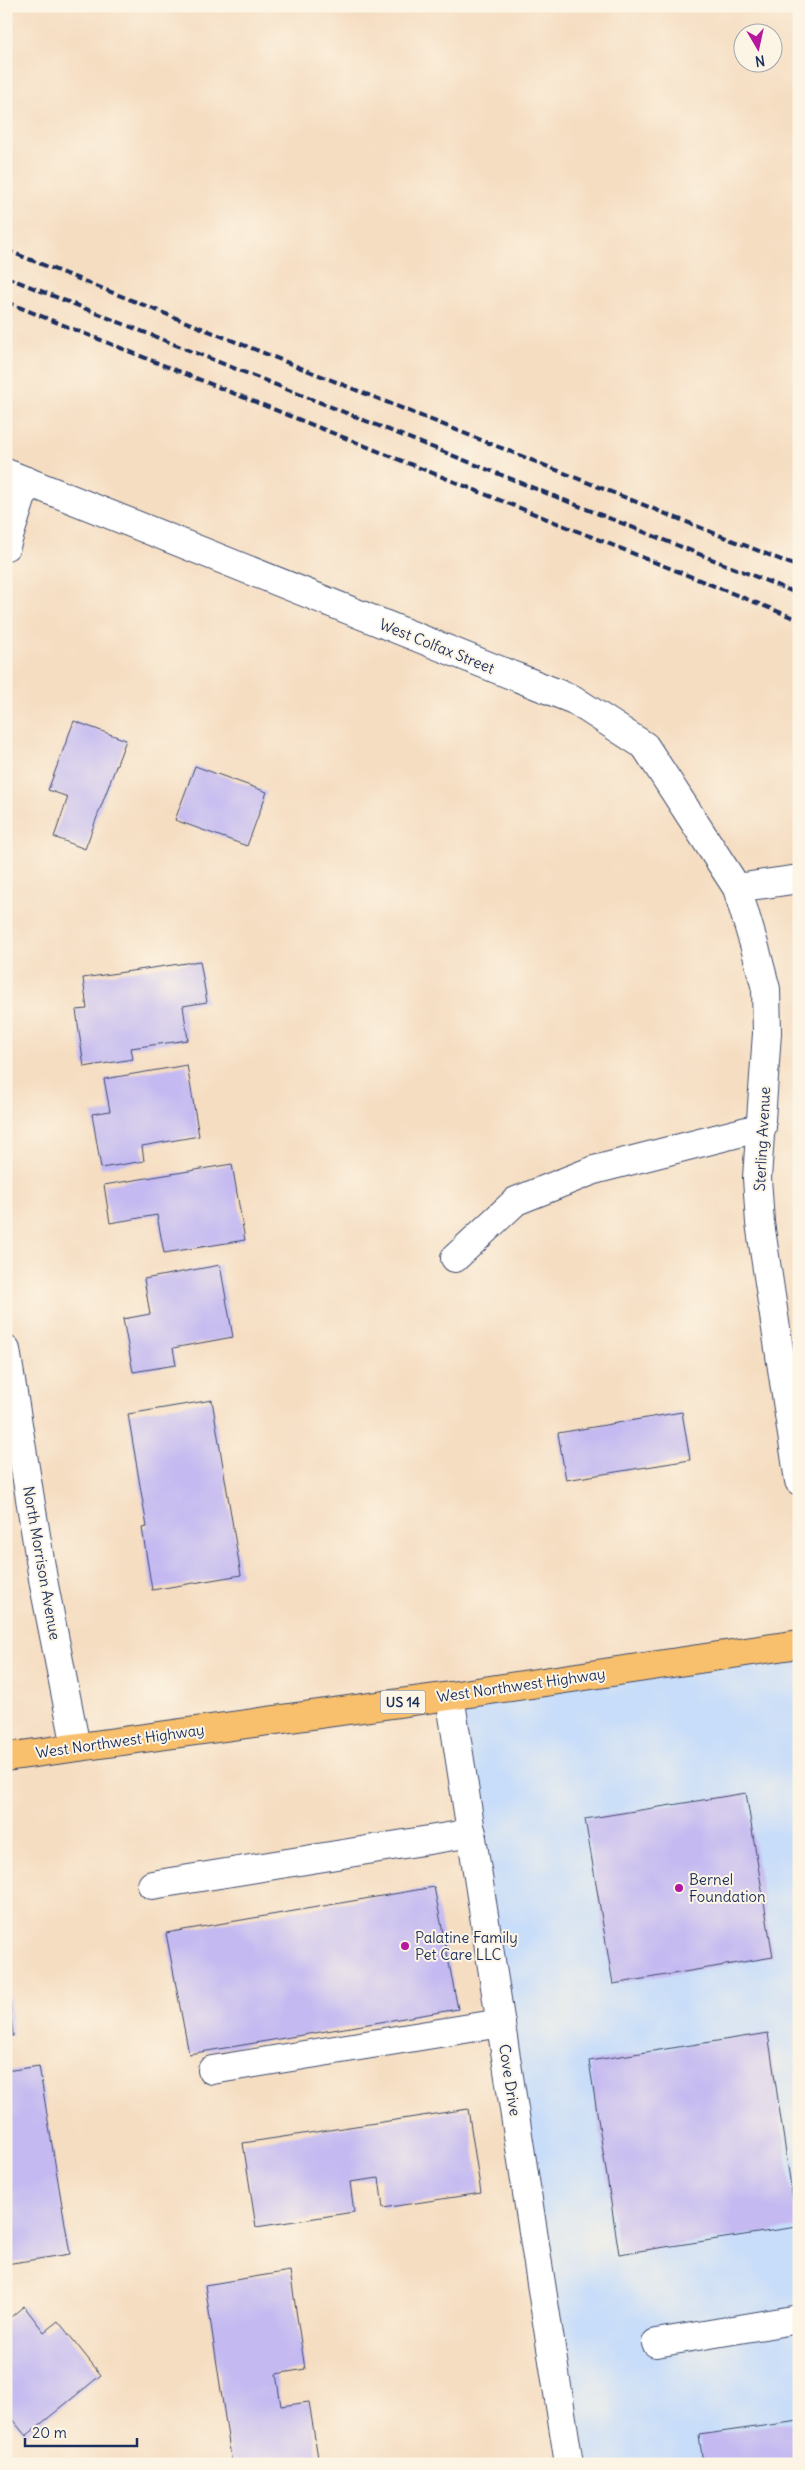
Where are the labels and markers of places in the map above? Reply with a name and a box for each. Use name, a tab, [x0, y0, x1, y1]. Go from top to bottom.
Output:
place label: Bernel Foundation	[689, 1870, 766, 1906]
marker: Bernel Foundation	[673, 1882, 685, 1894]
place label: Palatine Family Pet Care LLC	[415, 1928, 518, 1964]
marker: Palatine Family Pet Care LLC	[399, 1940, 411, 1952]

